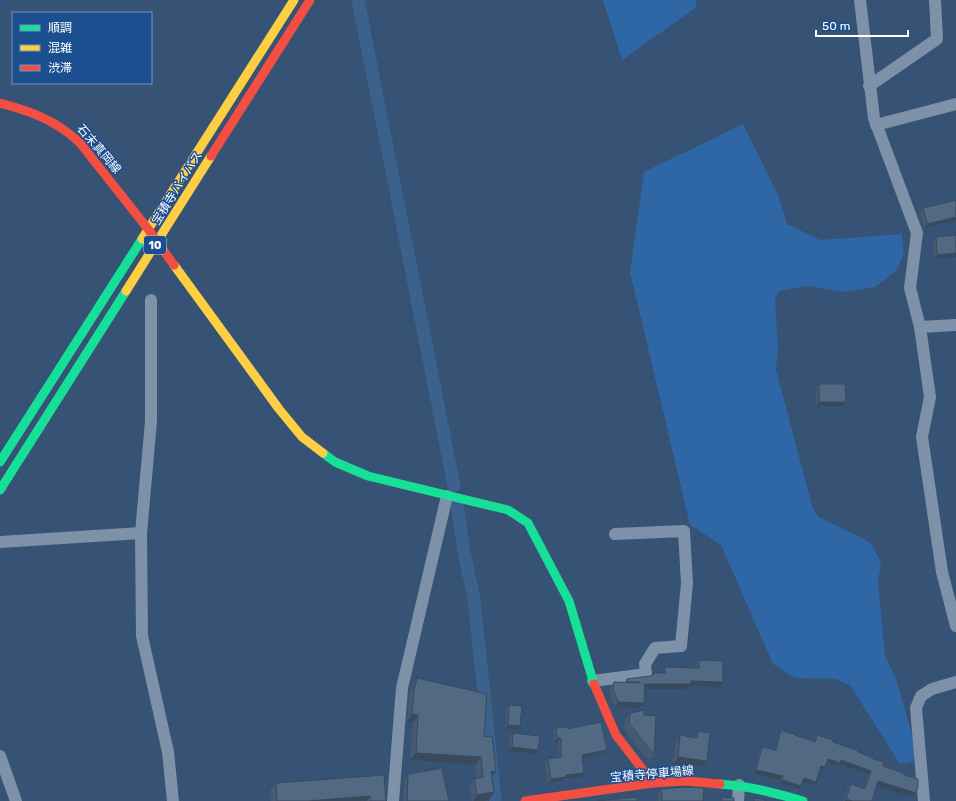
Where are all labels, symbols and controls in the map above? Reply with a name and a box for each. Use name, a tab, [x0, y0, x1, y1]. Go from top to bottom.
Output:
legend	[12, 12, 152, 84]
scale bar	[816, 12, 908, 38]
text: 50 m	[822, 19, 850, 33]
text: 順調	[48, 21, 72, 35]
text: 混雑	[48, 41, 72, 55]
text: 渋滞	[48, 61, 72, 75]
street label: 石末真岡線	[74, 122, 124, 176]
street label: 宝積寺バイパス	[149, 149, 205, 227]
road number: 10	[144, 236, 166, 254]
street label: 宝積寺停車場線	[610, 763, 694, 785]

